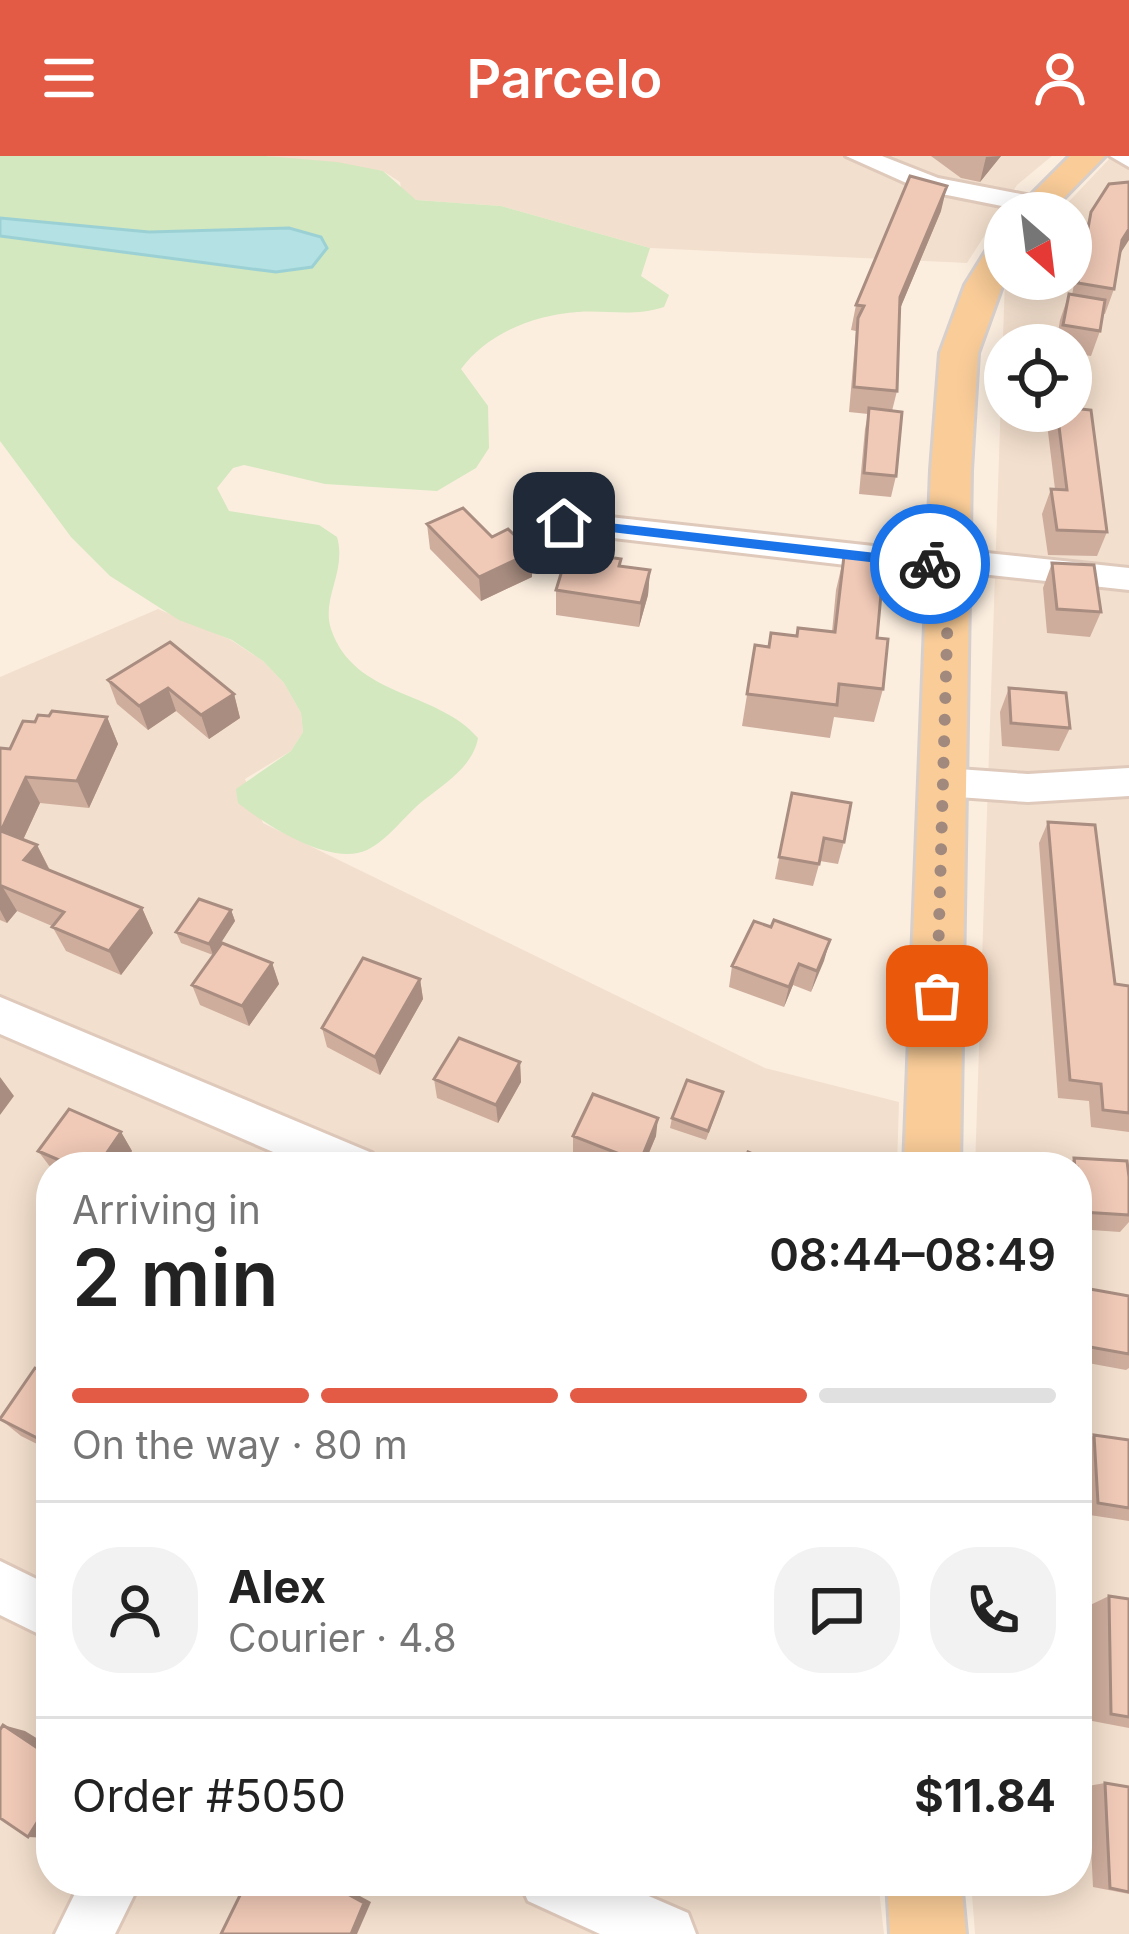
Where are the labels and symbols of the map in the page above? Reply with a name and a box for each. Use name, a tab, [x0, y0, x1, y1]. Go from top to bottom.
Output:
north arrow	[984, 192, 1092, 300]
pin	[513, 472, 615, 574]
courier	[870, 504, 990, 624]
pin	[886, 945, 988, 1047]

